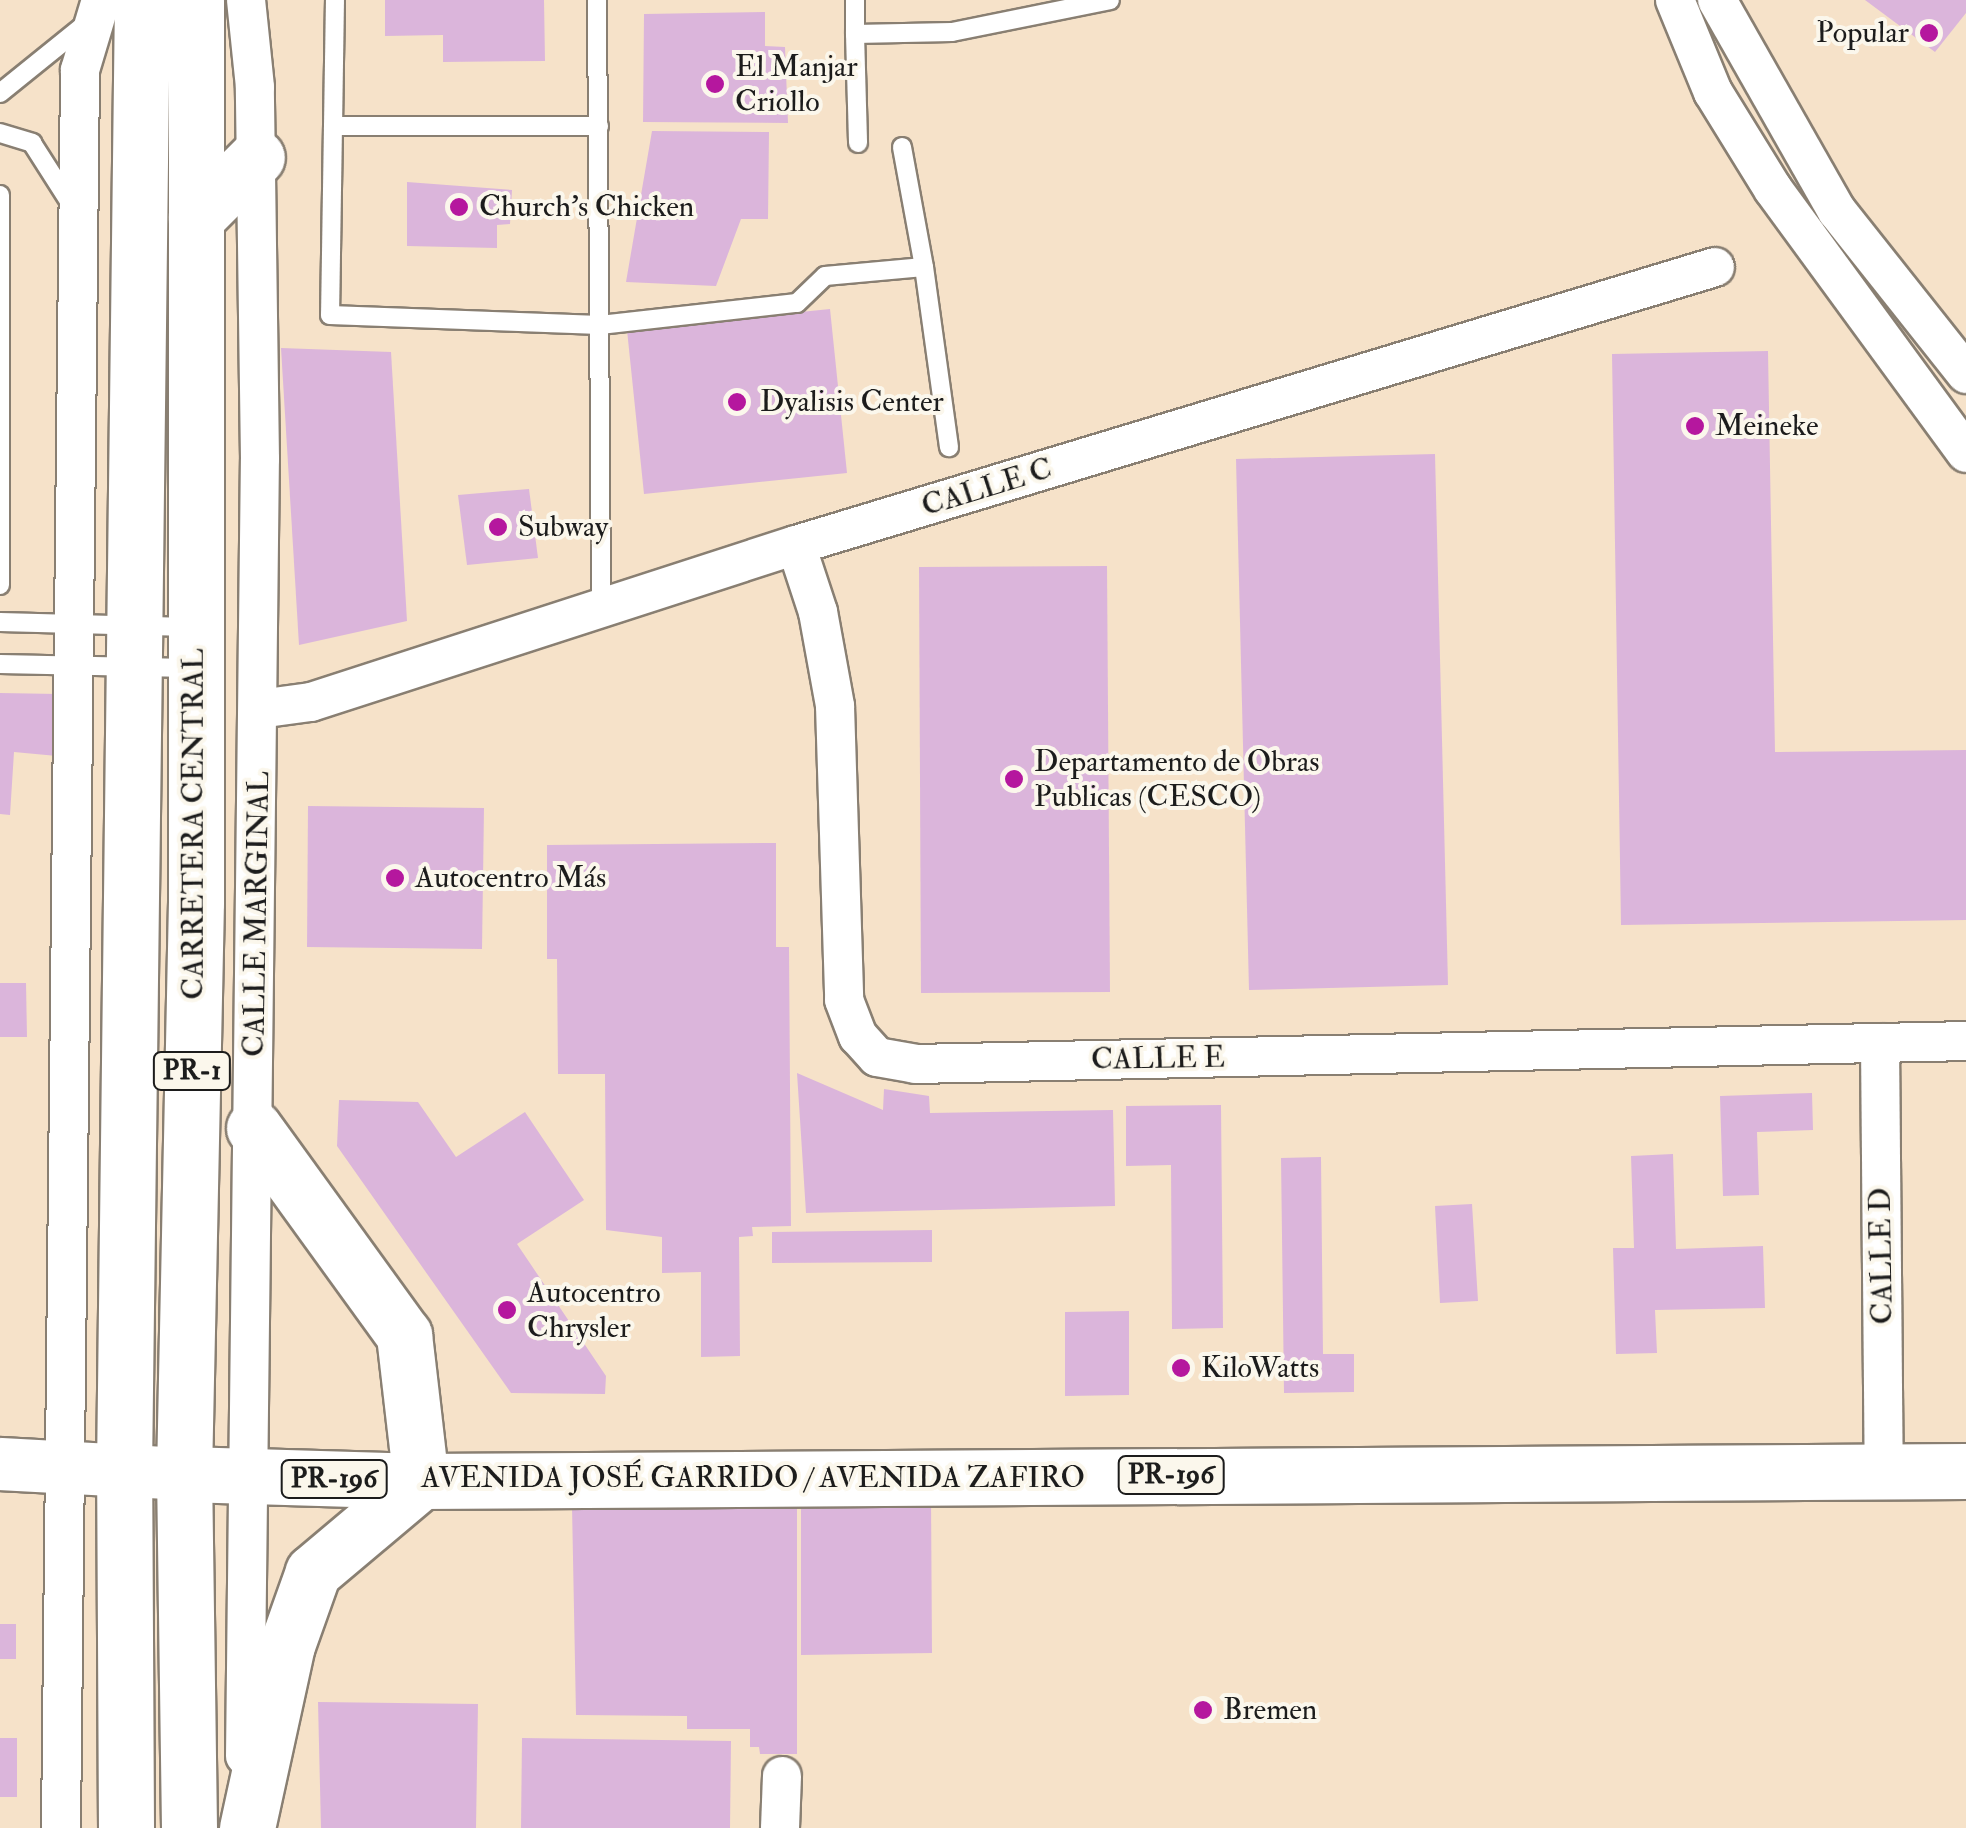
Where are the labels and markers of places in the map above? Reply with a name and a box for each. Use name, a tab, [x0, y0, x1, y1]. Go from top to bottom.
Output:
place label: Popular	[1816, 15, 1909, 51]
marker: Popular	[1918, 22, 1940, 44]
place label: El Manjar Criollo	[735, 49, 858, 120]
marker: El Manjar Criollo	[704, 73, 726, 95]
place label: Church's Chicken	[479, 189, 694, 225]
marker: Church's Chicken	[448, 196, 470, 218]
place label: Dyalisis Center	[760, 384, 944, 420]
marker: Dyalisis Center	[724, 389, 750, 415]
place label: Meineke	[1715, 408, 1818, 444]
marker: Meineke	[1684, 415, 1706, 437]
place label: Subway	[518, 509, 608, 545]
marker: Subway	[487, 516, 509, 538]
place label: Departamento de Obras Publicas (CESCO)	[1034, 744, 1320, 814]
marker: Departamento de Obras Publicas (CESCO)	[1003, 768, 1025, 790]
place label: Autocentro Más	[415, 860, 606, 896]
marker: Autocentro Más	[384, 867, 406, 889]
place label: Autocentro Chrysler	[527, 1275, 661, 1346]
marker: Autocentro Chrysler	[496, 1299, 518, 1321]
place label: KiloWatts	[1201, 1350, 1319, 1386]
marker: KiloWatts	[1170, 1357, 1192, 1379]
place label: Bremen	[1223, 1692, 1317, 1728]
marker: Bremen	[1192, 1699, 1214, 1721]

